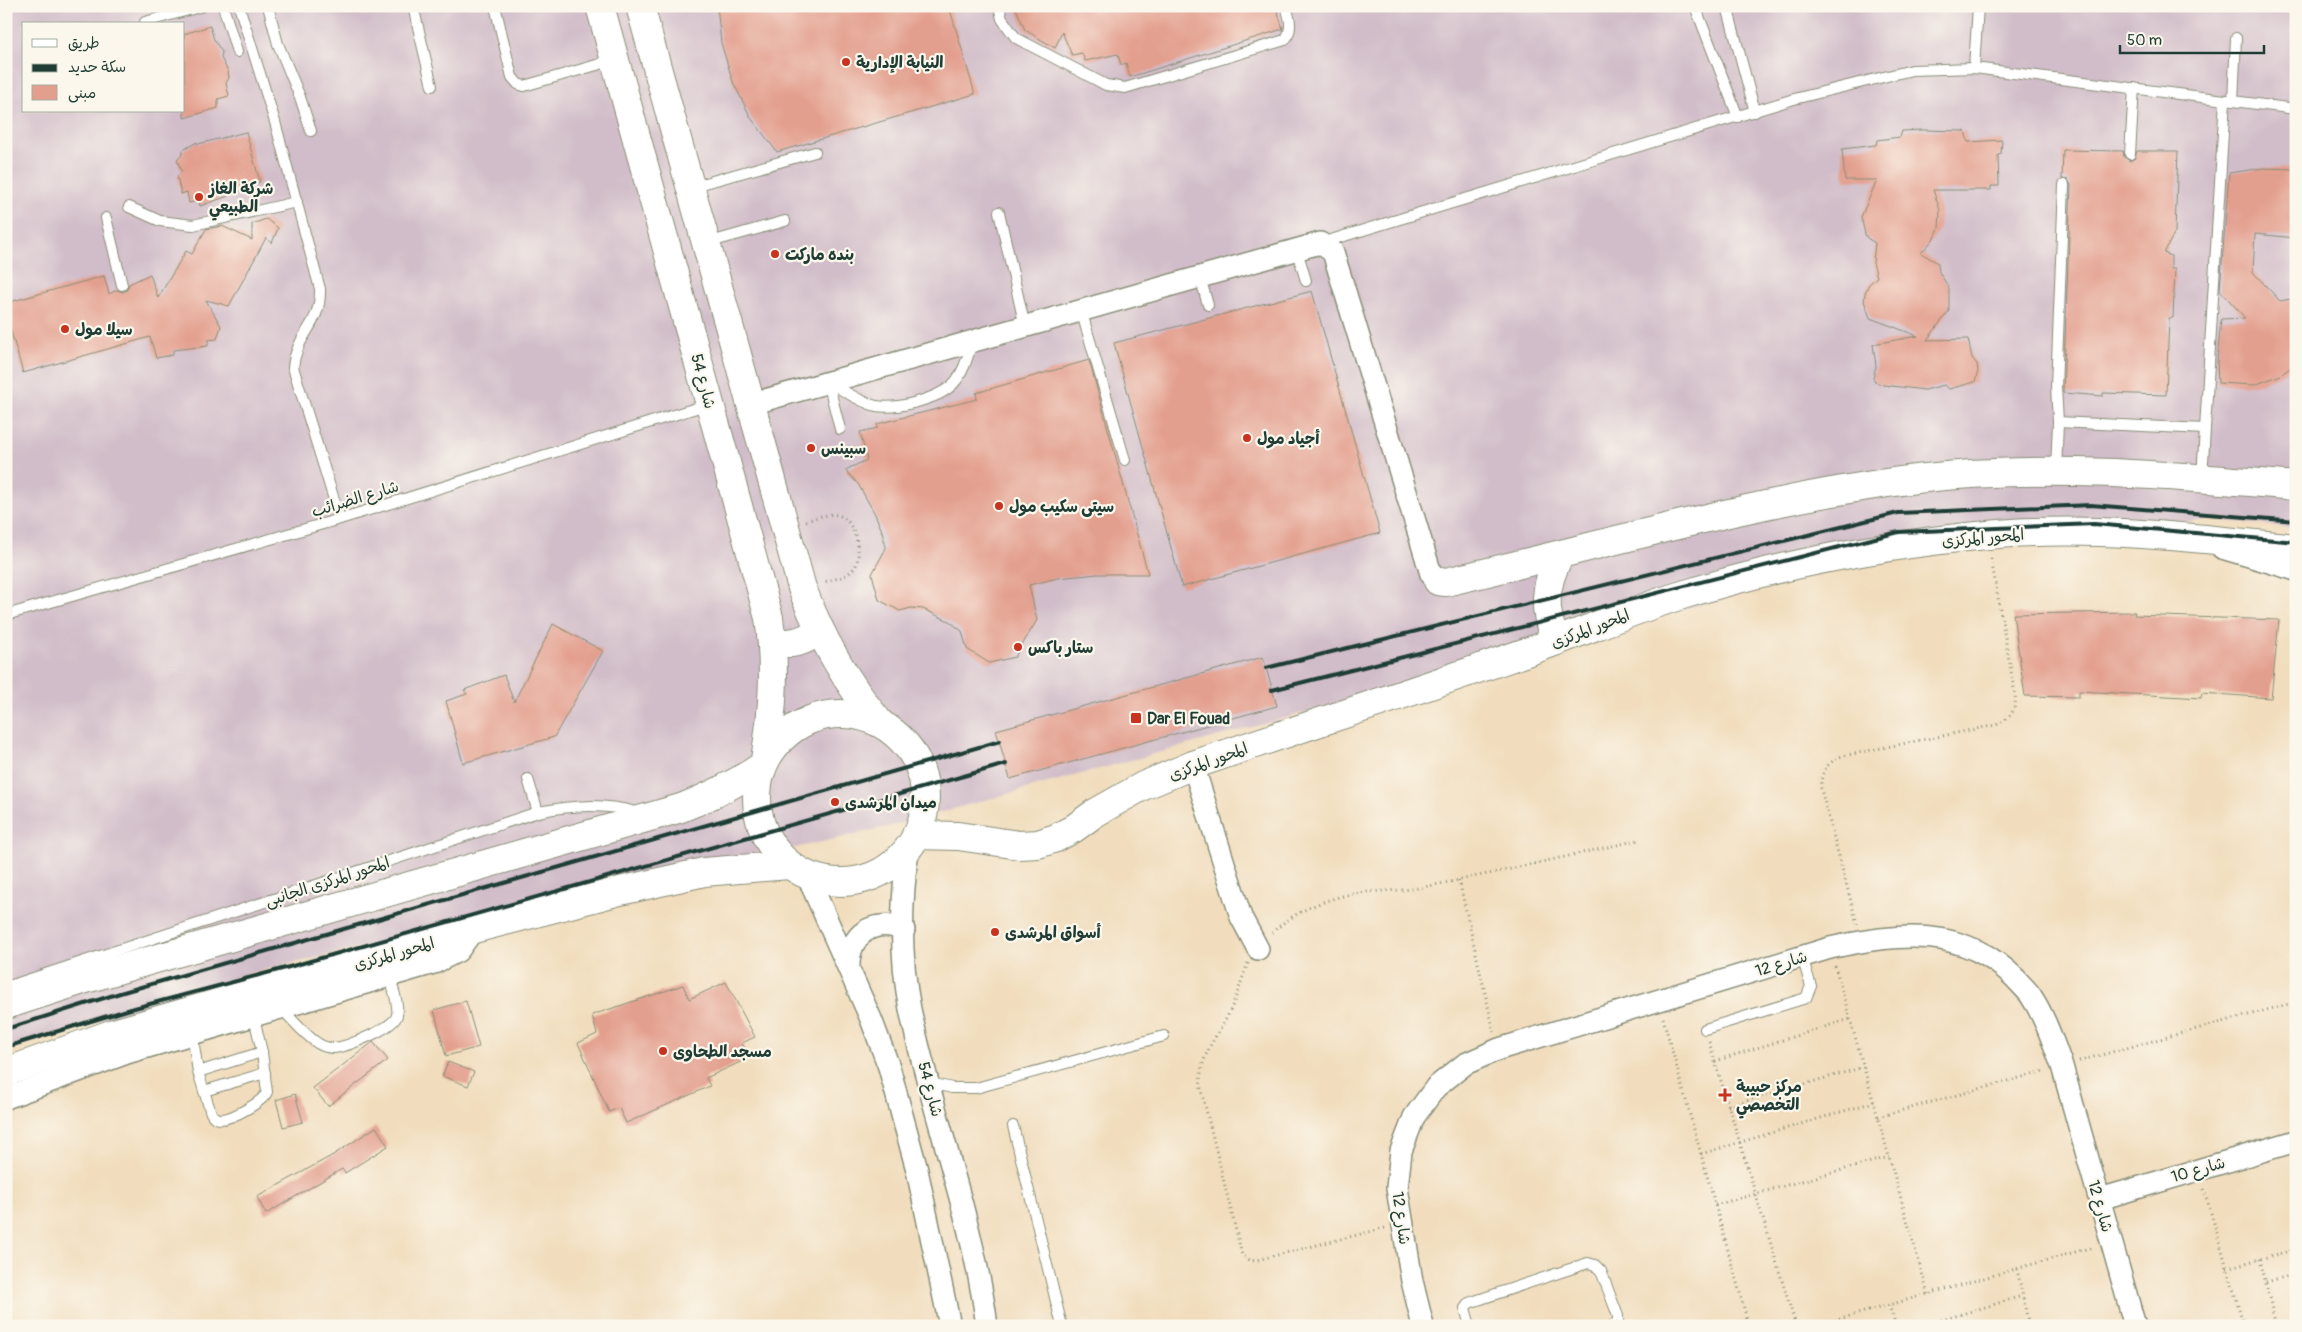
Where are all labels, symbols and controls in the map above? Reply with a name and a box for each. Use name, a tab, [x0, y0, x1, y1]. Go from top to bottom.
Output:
legend	[22, 22, 185, 112]
scale bar	[2120, 22, 2263, 54]
text: 50 m	[2127, 31, 2162, 50]
text: طريق	[68, 34, 100, 53]
place label: النيابة الإدارية	[856, 53, 943, 73]
marker: النيابة الإدارية	[840, 56, 852, 68]
text: سكة حديد	[68, 58, 126, 77]
text: مبنى	[68, 84, 96, 103]
place label: شركة الغاز الطبيعي	[207, 179, 273, 221]
marker: شركة الغاز الطبيعي	[193, 191, 205, 203]
place label: بنده ماركت	[785, 245, 854, 265]
marker: بنده ماركت	[769, 248, 781, 260]
place label: سيلا مول	[75, 320, 133, 340]
marker: سيلا مول	[59, 323, 71, 335]
street label: شارع 54	[685, 352, 720, 411]
place label: أجياد مول	[1257, 428, 1320, 449]
marker: أجياد مول	[1241, 432, 1253, 444]
place label: سبينس	[821, 439, 866, 459]
marker: سبينس	[805, 442, 817, 454]
street label: شارع الضرائب	[309, 476, 402, 523]
place label: سيتى سكيب مول	[1009, 497, 1114, 517]
marker: سيتى سكيب مول	[993, 500, 1005, 512]
street label: المحور المركزى	[1941, 524, 2025, 552]
street label: المحور المركزى	[1548, 605, 1633, 653]
place label: ستار باكس	[1028, 638, 1093, 658]
marker: ستار باكس	[1012, 641, 1024, 653]
place label: Dar El Fouad	[1147, 709, 1230, 729]
marker: Dar El Fouad	[1129, 711, 1143, 725]
street label: المحور المركزى	[1166, 738, 1251, 785]
place label: ميدان المرشدى	[845, 793, 937, 813]
marker: ميدان المرشدى	[829, 796, 841, 808]
street label: المحور المركزى الجانبى	[262, 852, 392, 912]
place label: أسواق المرشدى	[1005, 922, 1102, 943]
marker: أسواق المرشدى	[989, 926, 1001, 938]
street label: المحور المركزى	[352, 933, 437, 975]
street label: شارع 12	[1753, 947, 1810, 982]
place label: مسجد الطحاوى	[673, 1042, 772, 1062]
marker: مسجد الطحاوى	[657, 1045, 669, 1057]
street label: شارع 54	[912, 1060, 947, 1119]
place label: مركز حبيبة التخصصي	[1736, 1077, 1802, 1119]
marker: مركز حبيبة التخصصي	[1718, 1088, 1732, 1102]
street label: شارع 10	[2169, 1153, 2228, 1188]
street label: شارع 12	[2082, 1178, 2117, 1235]
street label: شارع 12	[1386, 1190, 1415, 1246]

